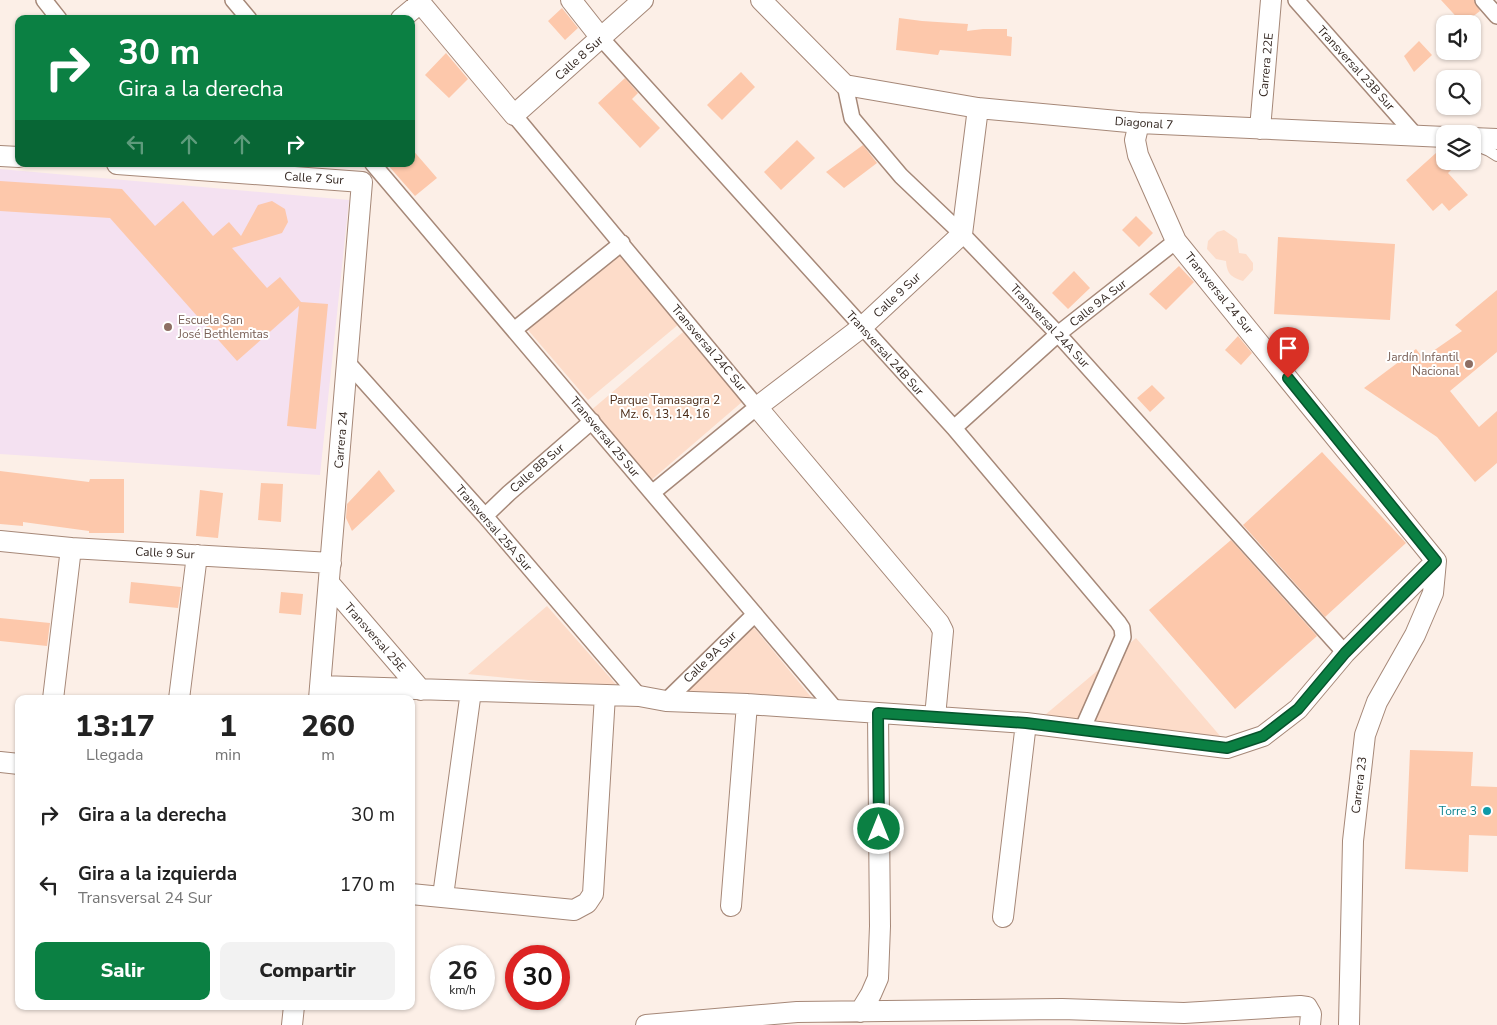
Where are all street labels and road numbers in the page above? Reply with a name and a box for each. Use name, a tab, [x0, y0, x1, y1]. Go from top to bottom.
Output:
street label: Transversal 23B Sur	[1314, 22, 1399, 114]
street label: Calle 8 Sur	[552, 32, 607, 84]
street label: Carrera 22E	[1255, 32, 1277, 98]
street label: Diagonal 7	[1114, 113, 1174, 133]
street label: Calle 7 Sur	[284, 168, 345, 188]
street label: Transversal 24 Sur	[1181, 249, 1257, 338]
street label: Calle 9 Sur	[870, 268, 925, 321]
street label: Calle 9A Sur	[1066, 275, 1130, 330]
street label: Transversal 24A Sur	[1007, 281, 1094, 372]
street label: Transversal 24C Sur	[668, 301, 751, 395]
street label: Transversal 24B Sur	[843, 307, 928, 399]
street label: Transversal 25 Sur	[566, 393, 644, 481]
street label: Carrera 24	[331, 411, 351, 469]
street label: Calle 8B Sur	[506, 439, 568, 496]
street label: Transversal 25A Sur	[452, 481, 536, 575]
street label: Calle 9 Sur	[135, 543, 196, 563]
street label: Transversal 25E	[341, 599, 409, 675]
street label: Calle 9A Sur	[680, 627, 741, 686]
street label: Carrera 23	[1348, 756, 1370, 814]

